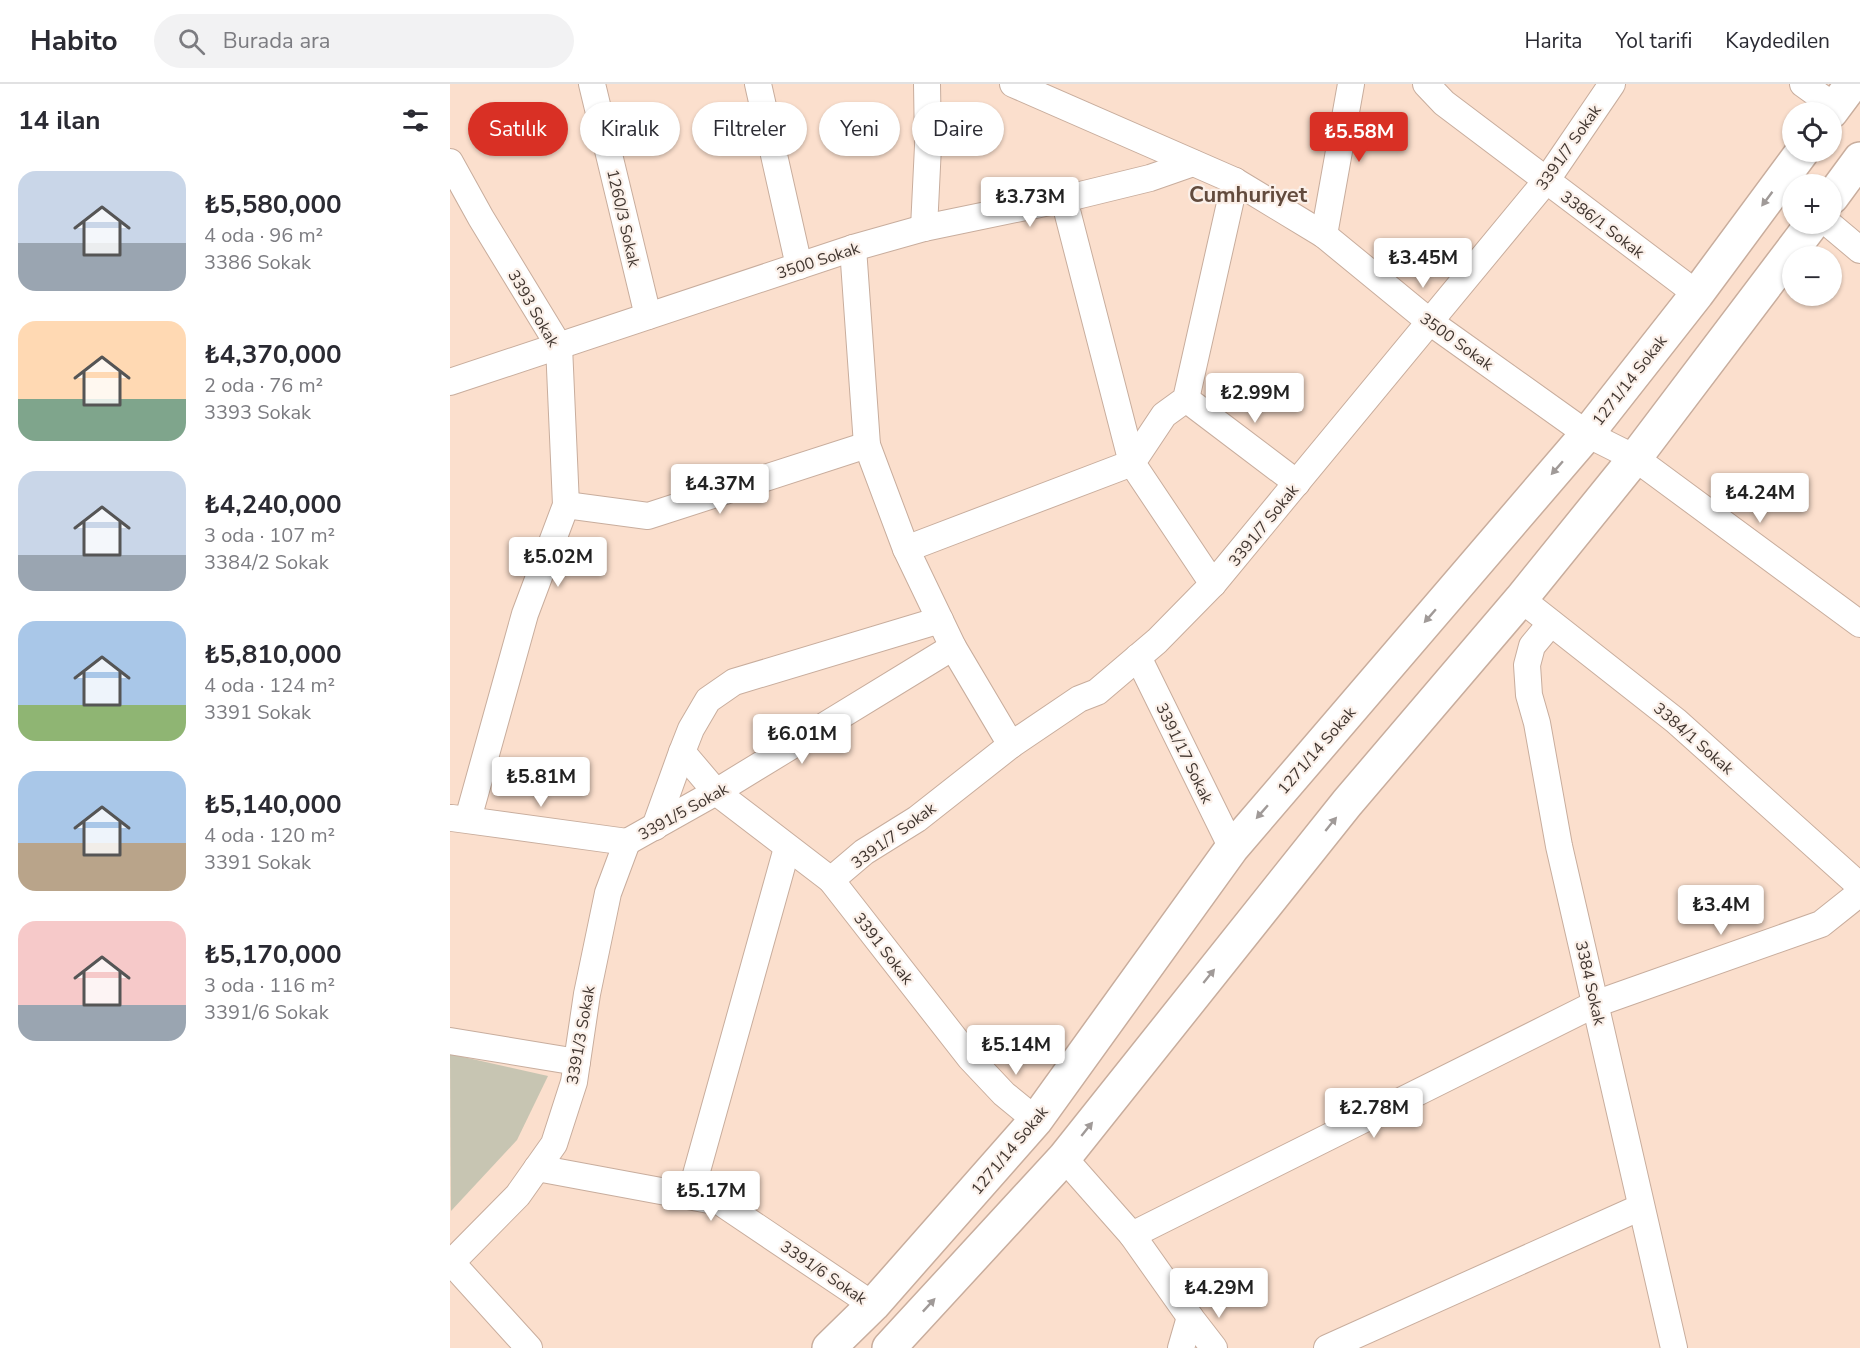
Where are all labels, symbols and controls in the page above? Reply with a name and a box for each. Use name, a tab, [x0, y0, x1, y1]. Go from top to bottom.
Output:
search box	[154, 14, 574, 68]
text: Habito	[30, 22, 118, 60]
icon: search	[175, 25, 208, 58]
text: Burada ara	[223, 26, 331, 56]
text: Harita	[1524, 27, 1582, 55]
text: Yol tarifi	[1615, 27, 1692, 55]
text: Kaydedilen	[1725, 27, 1830, 55]
street label: 3391/7 Sokak	[1531, 100, 1607, 195]
chip: Satılık	[468, 102, 568, 156]
chip: Kiralık	[580, 102, 680, 156]
chip: Filtreler	[692, 102, 807, 156]
chip: Yeni	[819, 102, 900, 156]
chip: Daire	[912, 102, 1004, 156]
map controls	[1782, 102, 1842, 306]
button: locate	[1782, 102, 1842, 162]
text: 14 ilan	[18, 103, 101, 138]
icon: filters	[399, 104, 432, 137]
pin: ₺5.58M	[1310, 112, 1408, 163]
text: ₺5.58M	[1324, 118, 1394, 145]
street label: 1260/3 Sokak	[601, 167, 645, 270]
button: +	[1782, 174, 1842, 234]
pin: ₺3.73M	[981, 177, 1079, 228]
district label: Cumhuriyet	[1189, 180, 1308, 210]
text: ₺3.73M	[995, 183, 1065, 210]
street label: 3386/1 Sokak	[1556, 186, 1650, 264]
text: ₺5,580,000	[204, 187, 342, 222]
one-way arrow	[1761, 190, 1773, 206]
icon: home	[66, 195, 138, 267]
text: 4 oda · 96 m²	[204, 222, 323, 249]
street label: 3500 Sokak	[774, 237, 863, 285]
pin: ₺3.45M	[1374, 238, 1472, 289]
text: ₺3.45M	[1388, 244, 1458, 271]
button: −	[1782, 246, 1842, 306]
text: 3386 Sokak	[204, 249, 311, 276]
street label: 3393 Sokak	[502, 266, 565, 352]
street label: 3500 Sokak	[1415, 308, 1498, 376]
street label: 1271/14 Sokak	[1587, 330, 1673, 430]
text: ₺4,370,000	[204, 337, 342, 372]
icon: home	[66, 345, 138, 417]
text: 2 oda · 76 m²	[204, 372, 323, 399]
pin: ₺2.99M	[1206, 373, 1304, 424]
text: ₺2.99M	[1220, 379, 1290, 406]
text: 3393 Sokak	[204, 399, 311, 426]
one-way arrow	[1551, 460, 1564, 475]
pin: ₺4.37M	[671, 464, 769, 515]
text: ₺4.37M	[685, 470, 755, 497]
pin: ₺4.24M	[1711, 473, 1809, 524]
street label: 3391/7 Sokak	[1224, 479, 1304, 571]
text: ₺4.24M	[1725, 479, 1795, 506]
text: ₺4,240,000	[204, 487, 342, 522]
icon: home	[66, 495, 138, 567]
text: 3 oda · 107 m²	[204, 522, 335, 549]
pin: ₺5.02M	[509, 537, 607, 588]
text: ₺5.02M	[523, 543, 593, 570]
text: 3384/2 Sokak	[204, 549, 329, 576]
one-way arrow	[1424, 609, 1437, 624]
text: ₺5,810,000	[204, 637, 342, 672]
icon: home	[66, 645, 138, 717]
text: 4 oda · 124 m²	[204, 672, 335, 699]
street label: 3384/1 Sokak	[1648, 698, 1739, 780]
text: 3391 Sokak	[204, 699, 311, 726]
street label: 3391/17 Sokak	[1150, 699, 1218, 808]
street label: 1271/14 Sokak	[1273, 701, 1362, 799]
pin: ₺6.01M	[753, 714, 851, 765]
text: ₺6.01M	[767, 720, 837, 747]
pin: ₺5.81M	[492, 757, 590, 808]
text: ₺5.81M	[506, 763, 576, 790]
street label: 3391/5 Sokak	[635, 778, 733, 846]
text: ₺5,140,000	[204, 787, 342, 822]
icon: home	[66, 795, 138, 867]
street label: 3391/7 Sokak	[847, 797, 941, 874]
one-way arrow	[1256, 804, 1269, 820]
one-way arrow	[1324, 816, 1337, 832]
text: 4 oda · 120 m²	[204, 822, 335, 849]
text: 3391 Sokak	[204, 849, 311, 876]
pin: ₺3.4M	[1679, 885, 1763, 936]
text: ₺3.4M	[1692, 891, 1750, 918]
street label: 3391 Sokak	[848, 908, 919, 990]
text: ₺5,170,000	[204, 937, 342, 972]
street label: 3384 Sokak	[1570, 939, 1611, 1028]
icon: home	[66, 945, 138, 1017]
one-way arrow	[1202, 969, 1215, 984]
text: 3 oda · 116 m²	[204, 972, 335, 999]
street label: 3391/3 Sokak	[561, 983, 601, 1086]
text: 3391/6 Sokak	[204, 999, 329, 1026]
pin: ₺5.14M	[967, 1025, 1065, 1076]
text: ₺5.14M	[981, 1031, 1051, 1058]
pin: ₺2.78M	[1325, 1088, 1423, 1139]
text: ₺2.78M	[1339, 1094, 1409, 1121]
street label: 1271/14 Sokak	[966, 1101, 1054, 1200]
one-way arrow	[1081, 1121, 1094, 1137]
pin: ₺5.17M	[662, 1171, 760, 1222]
text: ₺5.17M	[676, 1177, 746, 1204]
street label: 3391/6 Sokak	[776, 1236, 872, 1310]
pin: ₺4.29M	[1170, 1268, 1268, 1319]
text: ₺4.29M	[1184, 1274, 1254, 1301]
one-way arrow	[922, 1298, 935, 1313]

